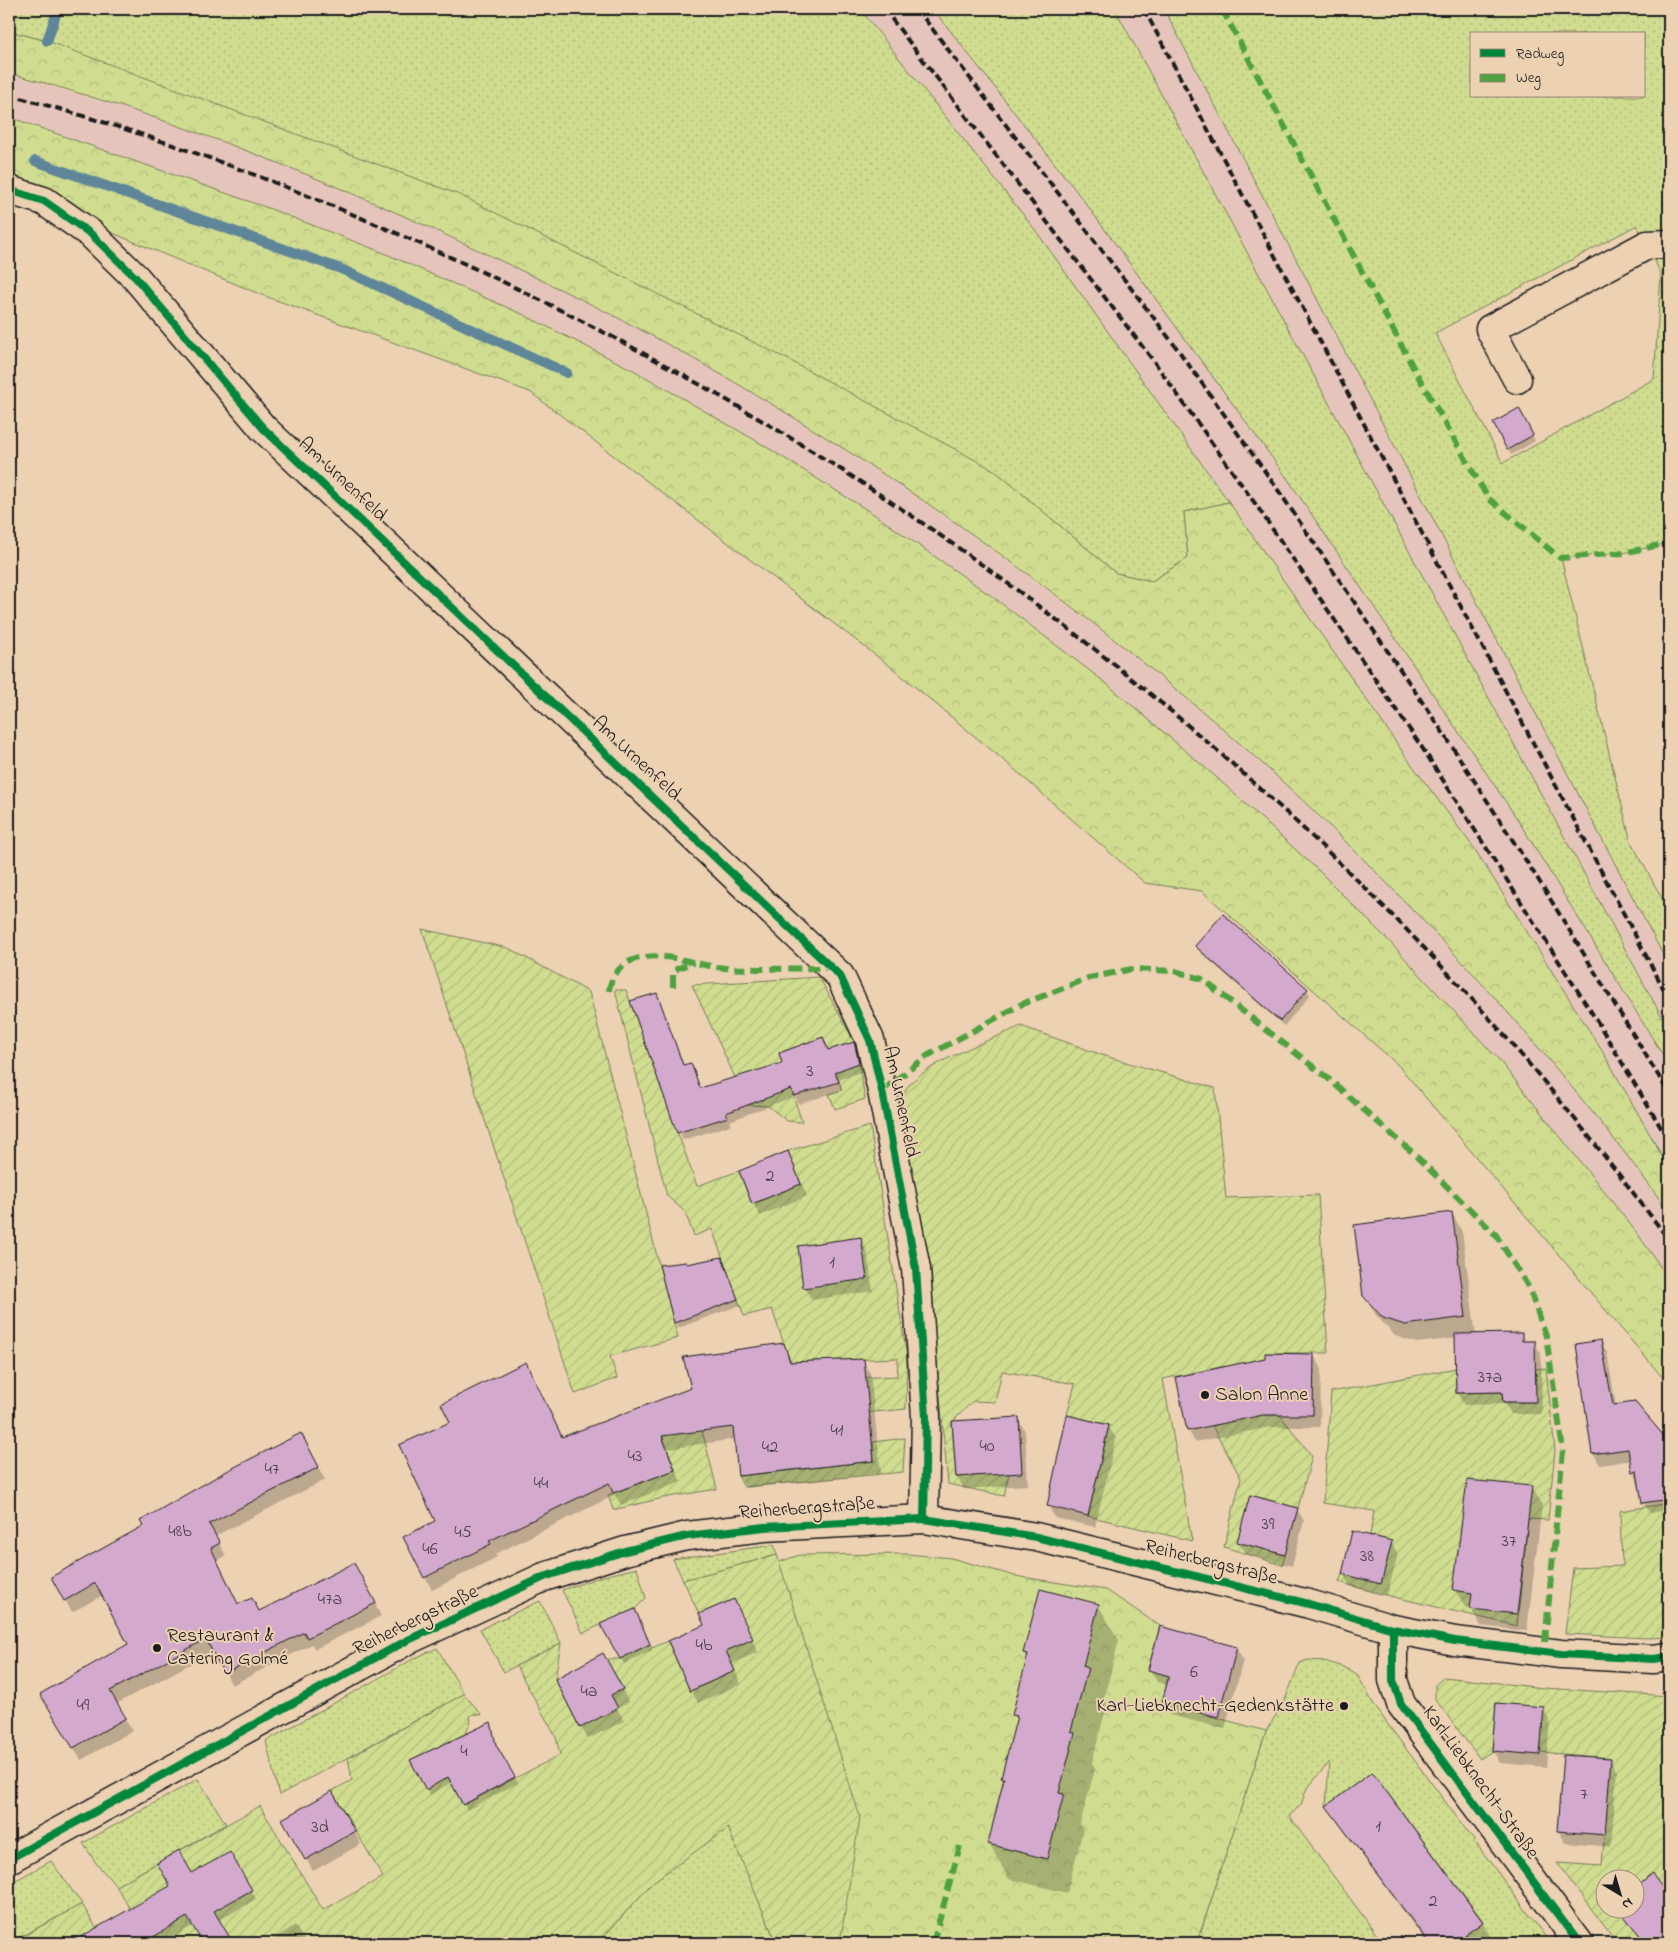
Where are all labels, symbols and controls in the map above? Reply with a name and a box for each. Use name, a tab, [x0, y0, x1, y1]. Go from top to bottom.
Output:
legend	[1470, 32, 1646, 98]
text: Radweg	[1516, 43, 1564, 66]
text: Weg	[1516, 67, 1541, 90]
street label: Am Urnenfeld	[291, 431, 393, 529]
street label: Am Urnenfeld	[585, 710, 687, 808]
street label: Am Urnenfeld	[874, 1044, 926, 1160]
house number: 3	[806, 1059, 814, 1085]
house number: 2	[766, 1164, 775, 1190]
house number: 1	[829, 1250, 835, 1276]
house number: 37a	[1478, 1365, 1502, 1391]
place label: Salon Anne	[1215, 1381, 1308, 1410]
marker: Salon Anne	[1199, 1389, 1211, 1401]
house number: 41	[830, 1418, 844, 1444]
house number: 40	[979, 1434, 995, 1460]
house number: 42	[762, 1435, 778, 1461]
house number: 43	[628, 1444, 642, 1470]
house number: 47	[265, 1457, 280, 1483]
house number: 44	[534, 1471, 549, 1497]
street label: Reiherbergstraße	[738, 1490, 876, 1529]
house number: 39	[1262, 1512, 1275, 1538]
house number: 48b	[168, 1519, 192, 1545]
house number: 45	[454, 1520, 472, 1546]
house number: 37	[1502, 1529, 1517, 1555]
street label: Reiherbergstraße	[1141, 1532, 1281, 1595]
house number: 46	[422, 1537, 438, 1563]
house number: 38	[1360, 1544, 1374, 1570]
street label: Reiherbergstraße	[348, 1578, 484, 1665]
house number: 47a	[318, 1587, 342, 1613]
place label: Restaurant & Catering Golmé	[167, 1622, 288, 1675]
house number: 4b	[696, 1633, 713, 1659]
marker: Restaurant & Catering Golmé	[151, 1642, 163, 1654]
house number: 6	[1190, 1660, 1198, 1686]
house number: 4a	[580, 1679, 598, 1705]
place label: Karl-Liebknecht-Gedenkstätte	[1097, 1692, 1334, 1721]
house number: 49	[77, 1693, 90, 1719]
marker: Karl-Liebknecht-Gedenkstätte	[1338, 1700, 1350, 1712]
street label: Karl-Liebknecht-Straße	[1414, 1700, 1546, 1866]
house number: 4	[460, 1739, 468, 1765]
house number: 7	[1580, 1782, 1588, 1808]
house number: 1	[1375, 1814, 1381, 1840]
house number: 3d	[311, 1815, 329, 1841]
north arrow	[1596, 1870, 1646, 1920]
house number: 2	[1429, 1889, 1438, 1915]
text: N	[1617, 1892, 1637, 1914]

